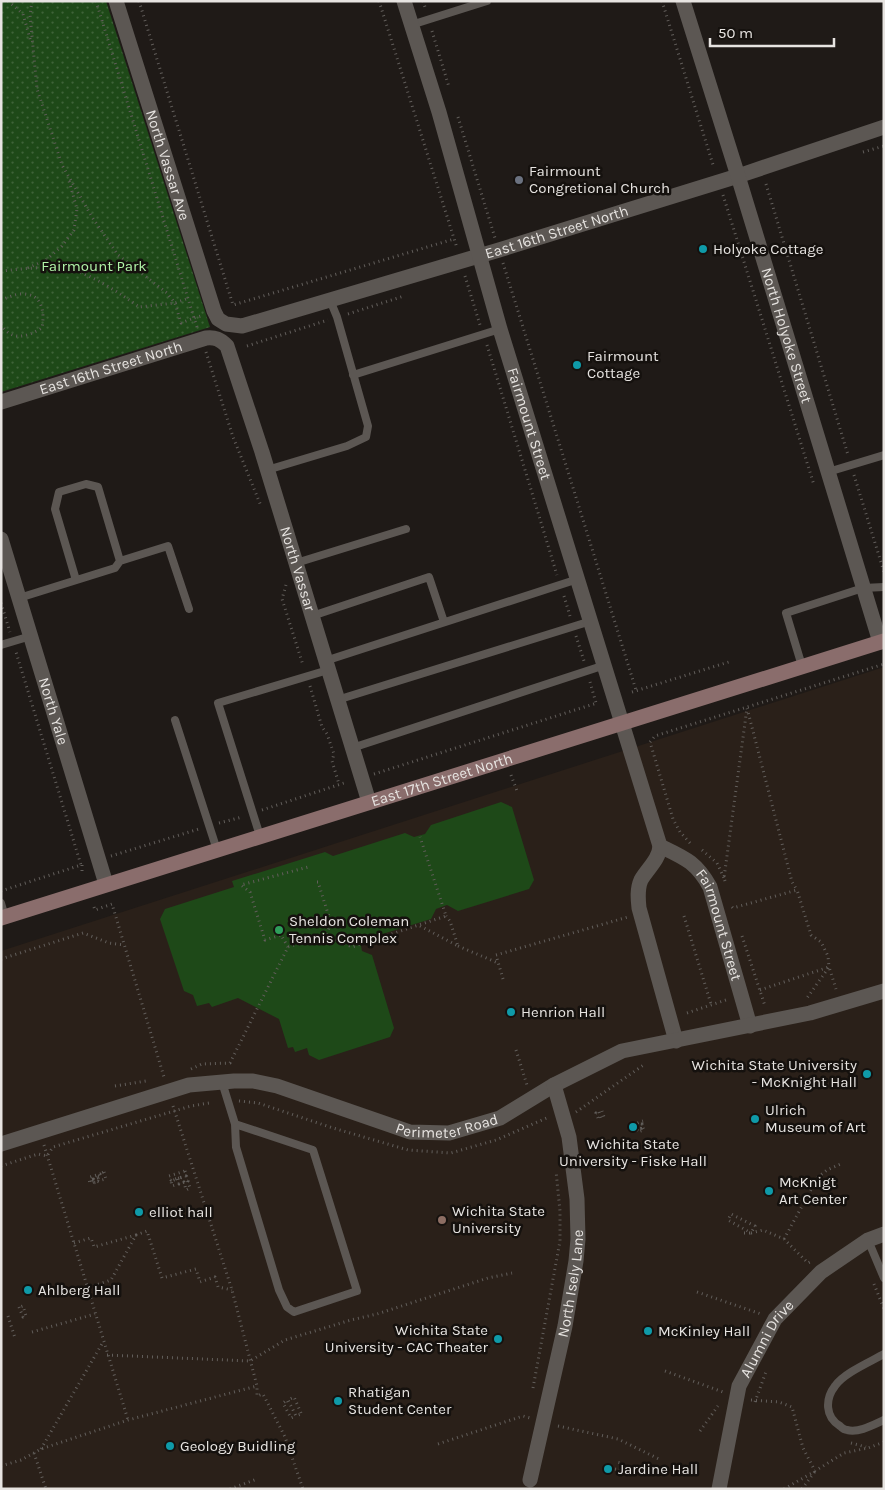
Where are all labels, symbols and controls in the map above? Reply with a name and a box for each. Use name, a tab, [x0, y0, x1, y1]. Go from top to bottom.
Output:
scale bar	[710, 15, 834, 47]
text: 50 m	[718, 24, 753, 42]
street label: North Vassar Ave	[142, 107, 194, 223]
place label: Fairmount Congretional Church	[529, 162, 670, 197]
marker: Fairmount Congretional Church	[513, 174, 525, 186]
street label: East 16th Street North	[483, 202, 631, 263]
place label: Holyoke Cottage	[713, 240, 823, 258]
marker: Holyoke Cottage	[697, 243, 709, 255]
park label: Fairmount Park	[41, 257, 147, 275]
street label: North Holyoke Street	[757, 265, 816, 406]
street label: East 16th Street North	[37, 337, 185, 399]
place label: Fairmount Cottage	[587, 347, 659, 382]
marker: Fairmount Cottage	[571, 359, 583, 371]
street label: Fairmount Street	[504, 365, 555, 482]
street label: North Vassar	[276, 524, 319, 614]
street label: North Yale	[35, 675, 72, 747]
street label: East 17th Street North	[369, 749, 515, 810]
street label: Fairmount Street	[692, 865, 746, 983]
place label: Sheldon Coleman Tennis Complex	[289, 912, 409, 947]
marker: Sheldon Coleman Tennis Complex	[273, 924, 285, 936]
place label: Henrion Hall	[521, 1003, 605, 1021]
marker: Henrion Hall	[505, 1006, 517, 1018]
place label: Wichita State University - McKnight Hall	[692, 1056, 857, 1091]
marker: Wichita State University - McKnight Hall	[861, 1068, 873, 1080]
place label: Ulrich Museum of Art	[765, 1101, 866, 1136]
street label: Perimeter Road	[393, 1110, 500, 1142]
marker: Ulrich Museum of Art	[749, 1113, 761, 1125]
marker: Wichita State University - Fiske Hall	[627, 1121, 639, 1133]
place label: Wichita State University - Fiske Hall	[559, 1135, 707, 1170]
place label: McKnigt Art Center	[779, 1173, 848, 1208]
marker: McKnigt Art Center	[763, 1185, 775, 1197]
place label: Wichita State University	[452, 1202, 545, 1237]
place label: elliot hall	[149, 1203, 213, 1221]
marker: elliot hall	[133, 1206, 145, 1218]
marker: Wichita State University	[436, 1214, 448, 1226]
street label: North Isely Lane	[554, 1229, 587, 1339]
place label: Ahlberg Hall	[38, 1281, 120, 1299]
marker: Ahlberg Hall	[22, 1284, 34, 1296]
street label: Alumni Drive	[736, 1296, 798, 1381]
place label: Wichita State University - CAC Theater	[325, 1321, 489, 1356]
place label: McKinley Hall	[658, 1322, 750, 1340]
marker: McKinley Hall	[642, 1325, 654, 1337]
marker: Wichita State University - CAC Theater	[492, 1333, 504, 1345]
place label: Rhatigan Student Center	[348, 1383, 452, 1418]
marker: Rhatigan Student Center	[332, 1395, 344, 1407]
place label: Geology Buidling	[180, 1437, 296, 1455]
marker: Geology Buidling	[164, 1440, 176, 1452]
place label: Jardine Hall	[618, 1460, 698, 1478]
marker: Jardine Hall	[602, 1463, 614, 1475]

